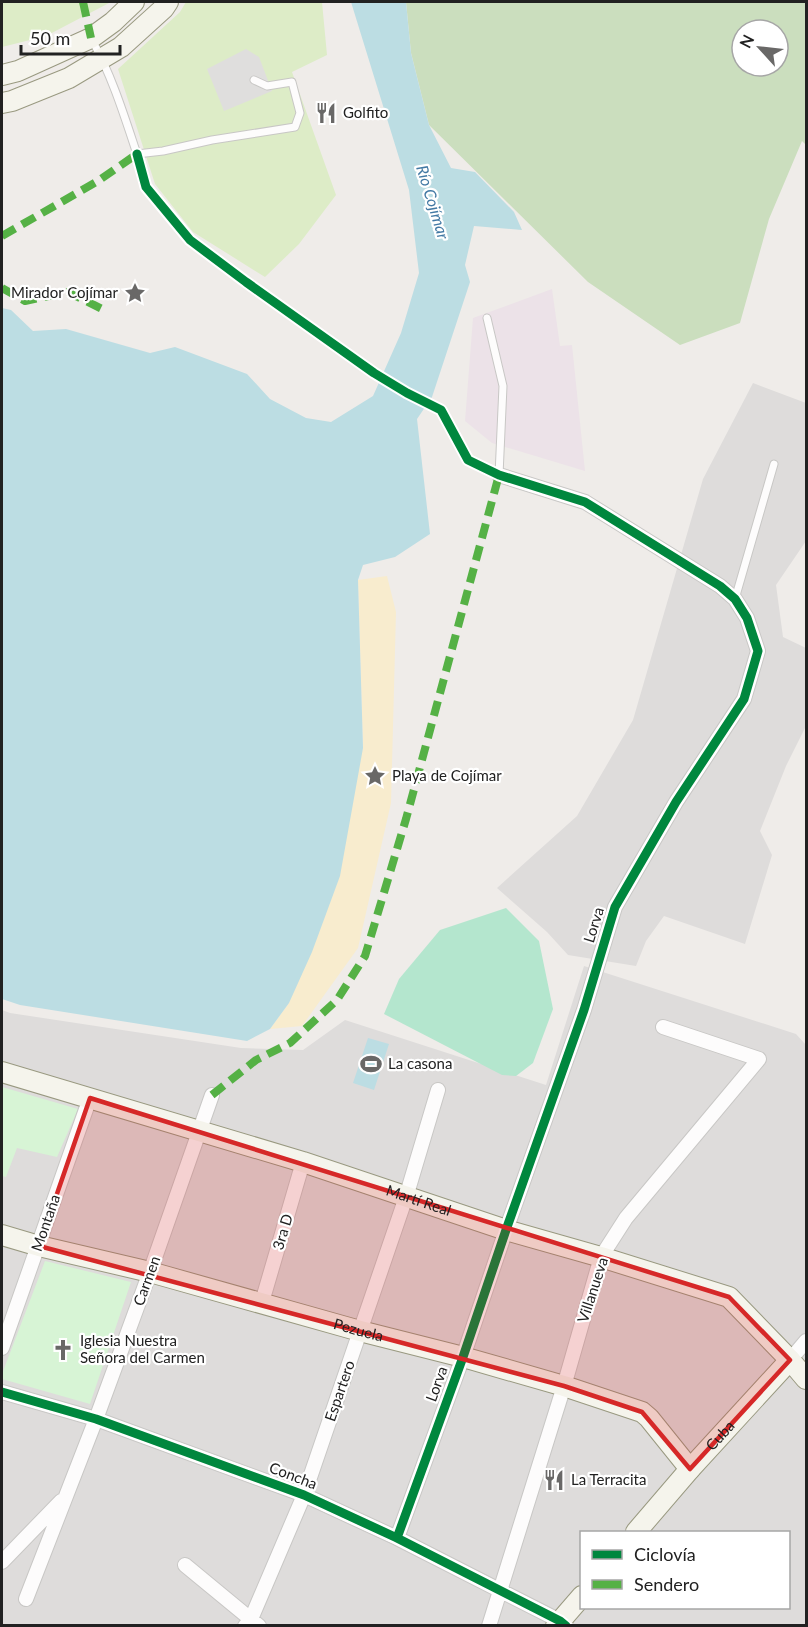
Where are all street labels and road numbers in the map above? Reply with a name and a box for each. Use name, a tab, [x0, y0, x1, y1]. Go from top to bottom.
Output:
street label: Lorva	[579, 905, 607, 945]
street label: Martí Real	[384, 1180, 454, 1219]
street label: Montaña	[27, 1192, 63, 1254]
street label: 3ra D	[268, 1212, 296, 1252]
street label: Carmen	[129, 1253, 163, 1308]
street label: Villanueva	[573, 1255, 611, 1325]
street label: Pezuela	[332, 1314, 385, 1345]
street label: Espartero	[320, 1358, 358, 1424]
street label: Lorva	[421, 1364, 451, 1404]
street label: Cuba	[702, 1416, 738, 1454]
street label: Concha	[267, 1458, 320, 1492]

